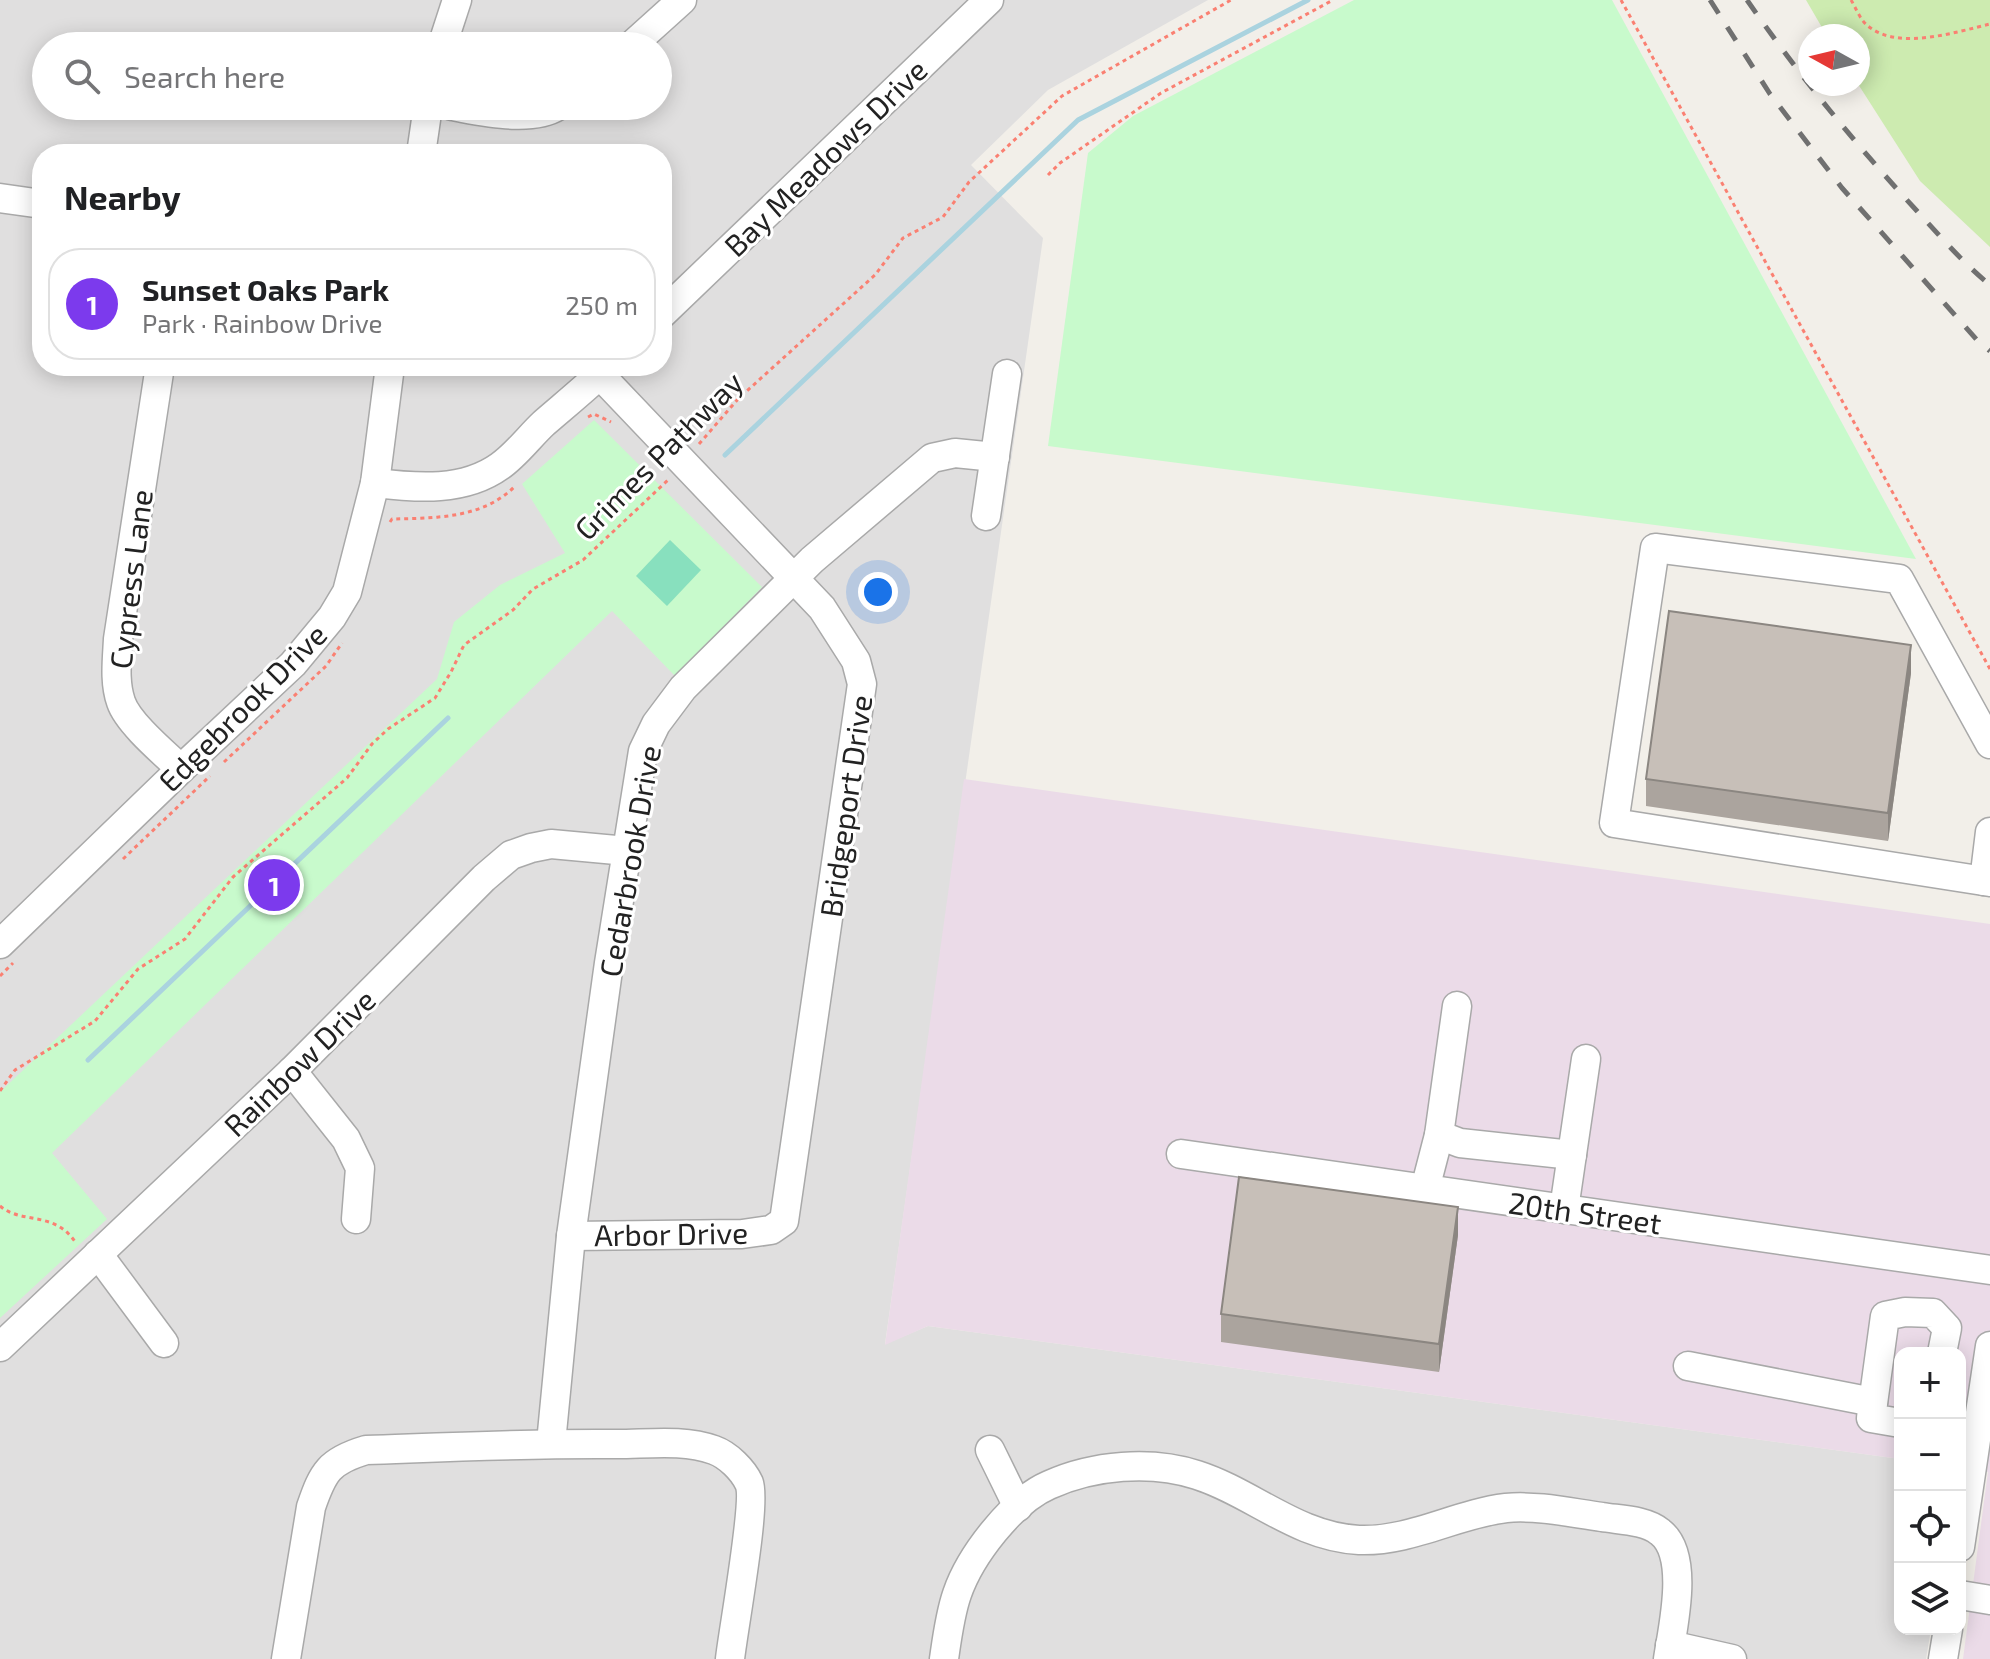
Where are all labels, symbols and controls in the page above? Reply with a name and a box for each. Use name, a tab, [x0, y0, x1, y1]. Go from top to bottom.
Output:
north arrow	[1798, 24, 1870, 96]
search box	[32, 32, 672, 120]
street label: Bay Meadows Drive	[716, 51, 934, 263]
icon: search	[60, 54, 104, 98]
text: Search here	[124, 58, 285, 94]
text: Nearby	[64, 176, 181, 217]
text: Sunset Oaks Park	[142, 271, 389, 307]
text: 1	[86, 289, 98, 320]
text: 250 m	[565, 289, 638, 320]
text: Park · Rainbow Drive	[142, 307, 382, 338]
street label: Grimes Pathway	[567, 364, 749, 546]
street label: Cypress Lane	[101, 487, 159, 671]
your location	[858, 572, 898, 612]
street label: Edgebrook Drive	[151, 616, 333, 798]
street label: Bridgeport Drive	[812, 693, 878, 919]
street label: Cedarbrook Drive	[591, 742, 667, 980]
pin: 1	[248, 855, 300, 915]
street label: Rainbow Drive	[216, 981, 382, 1143]
street label: 20th Street	[1506, 1183, 1664, 1241]
street label: Arbor Drive	[594, 1214, 748, 1252]
map controls	[1894, 1347, 1966, 1635]
button: +	[1894, 1347, 1966, 1419]
button: −	[1894, 1419, 1966, 1491]
button: locate	[1894, 1491, 1966, 1563]
button: layers	[1894, 1563, 1966, 1635]

